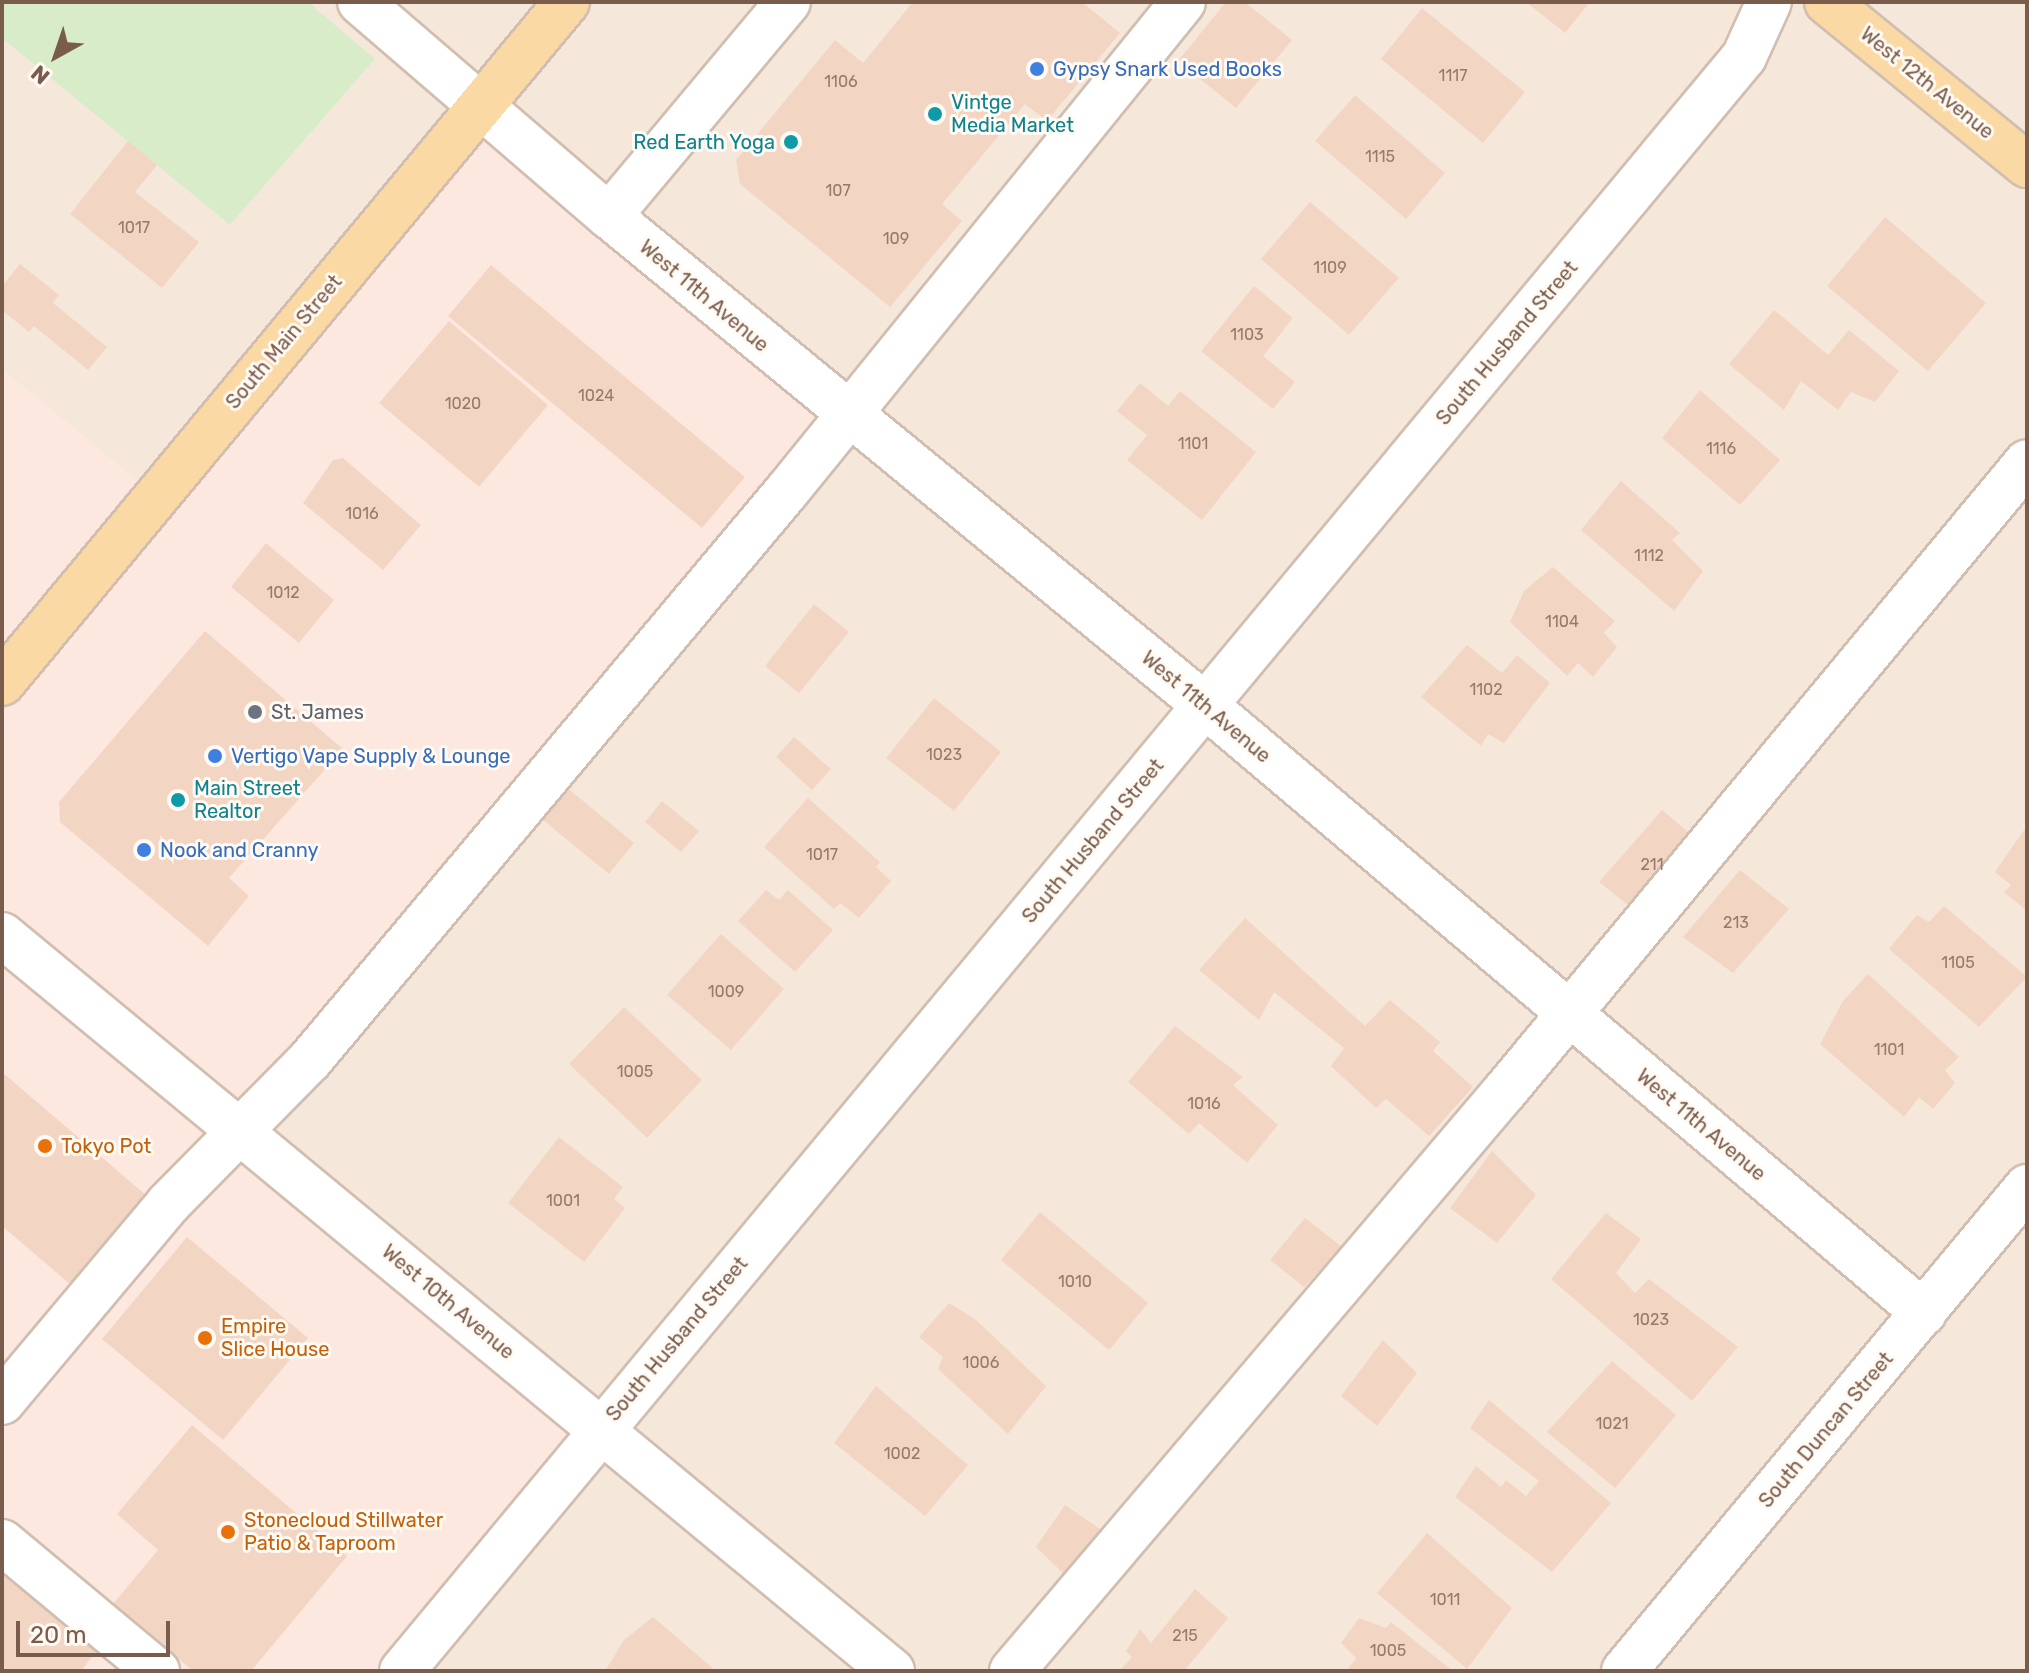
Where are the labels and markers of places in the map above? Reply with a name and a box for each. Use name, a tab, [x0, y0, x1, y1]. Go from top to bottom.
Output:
place label: Gypsy Snark Used Books	[1053, 57, 1283, 81]
marker: Gypsy Snark Used Books	[1028, 60, 1046, 78]
place label: Vintge Media Market	[951, 90, 1074, 137]
marker: Vintge Media Market	[926, 105, 944, 123]
place label: Red Earth Yoga	[633, 130, 775, 154]
marker: Red Earth Yoga	[782, 133, 800, 151]
place label: St. James	[271, 700, 364, 724]
marker: St. James	[246, 703, 264, 721]
place label: Vertigo Vape Supply & Lounge	[231, 744, 512, 768]
marker: Vertigo Vape Supply & Lounge	[206, 747, 224, 765]
place label: Main Street Realtor	[194, 776, 301, 823]
marker: Main Street Realtor	[169, 791, 187, 809]
place label: Nook and Cranny	[160, 838, 319, 862]
marker: Nook and Cranny	[135, 841, 153, 859]
place label: Tokyo Pot	[61, 1134, 151, 1158]
marker: Tokyo Pot	[36, 1137, 54, 1155]
place label: Empire Slice House	[221, 1314, 329, 1361]
marker: Empire Slice House	[196, 1329, 214, 1347]
place label: Stonecloud Stillwater Patio & Taproom	[244, 1508, 443, 1555]
marker: Stonecloud Stillwater Patio & Taproom	[219, 1523, 237, 1541]

